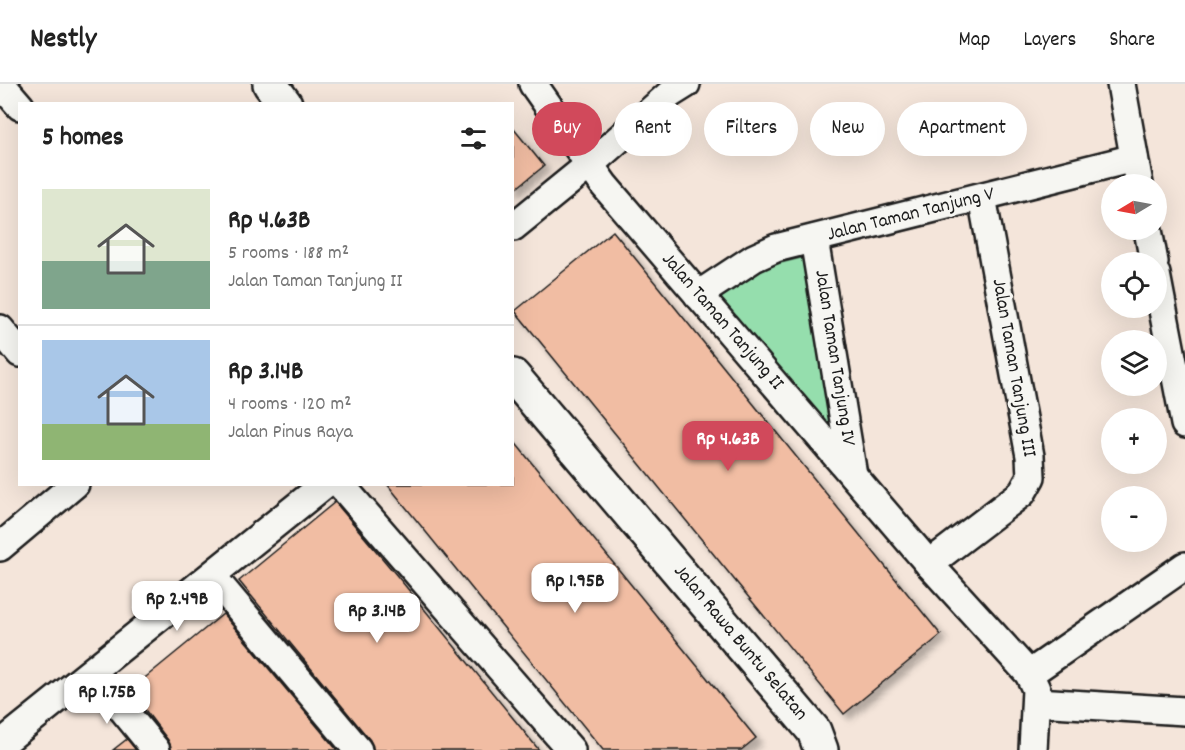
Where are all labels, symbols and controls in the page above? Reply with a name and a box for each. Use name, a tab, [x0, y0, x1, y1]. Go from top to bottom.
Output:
text: Nestly	[30, 21, 96, 61]
text: Map	[959, 26, 990, 56]
text: Layers	[1023, 26, 1076, 56]
text: Share	[1109, 26, 1155, 56]
chip: Buy	[532, 102, 602, 156]
chip: Rent	[614, 102, 692, 156]
chip: Filters	[704, 102, 798, 156]
chip: New	[810, 102, 885, 156]
chip: Apartment	[897, 102, 1027, 156]
text: 5 homes	[42, 120, 124, 157]
icon: filters	[457, 122, 490, 155]
north arrow	[1101, 174, 1167, 240]
map controls	[1101, 174, 1167, 552]
street label: Jalan Taman Tanjung V	[824, 181, 998, 249]
text: Rp 4.63B	[228, 203, 310, 240]
icon: home	[90, 213, 162, 285]
text: 5 rooms · 188 m²	[228, 240, 349, 268]
street label: Jalan Taman Tanjung II	[654, 247, 790, 397]
button: locate	[1101, 252, 1167, 318]
text: Jalan Taman Tanjung II	[228, 268, 402, 296]
street label: Jalan Taman Tanjung IV	[806, 268, 862, 448]
street label: Jalan Taman Tanjung III	[984, 277, 1042, 459]
button: layers	[1101, 330, 1167, 396]
text: Rp 3.14B	[228, 354, 303, 391]
icon: home	[90, 364, 162, 436]
text: 4 rooms · 120 m²	[228, 391, 352, 419]
button: +	[1101, 408, 1167, 474]
text: Jalan Pinus Raya	[228, 419, 353, 447]
pin: Rp 4.63B	[666, 421, 790, 472]
text: Rp 4.63B	[696, 426, 760, 454]
button: −	[1101, 486, 1167, 552]
street label: Jalan Rawa Buntu Selatan	[666, 559, 814, 727]
pin: Rp 1.95B	[513, 563, 637, 614]
text: Rp 1.95B	[545, 568, 605, 596]
pin: Rp 2.49B	[115, 581, 239, 632]
text: Rp 2.49B	[146, 586, 208, 614]
pin: Rp 3.14B	[315, 593, 439, 644]
text: Rp 3.14B	[348, 598, 406, 626]
pin: Rp 1.75B	[45, 674, 169, 725]
text: Rp 1.75B	[78, 679, 136, 707]

